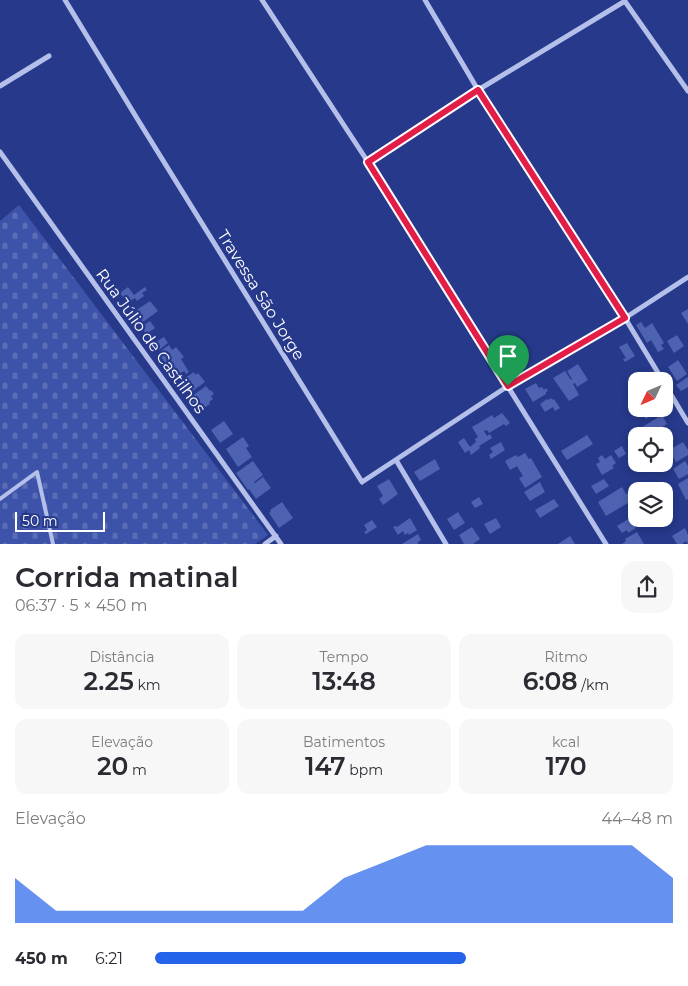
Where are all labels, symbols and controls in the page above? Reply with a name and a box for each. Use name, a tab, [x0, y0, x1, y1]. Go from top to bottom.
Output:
street label: Travessa São Jorge	[213, 226, 309, 364]
street label: Rua Júlio de Castilhos	[92, 265, 210, 417]
pin	[487, 335, 529, 386]
icon: arrive	[494, 342, 522, 370]
north arrow	[628, 372, 672, 418]
map controls	[628, 372, 673, 527]
button: locate	[628, 427, 673, 472]
button: layers	[628, 482, 673, 527]
scale bar	[15, 508, 105, 532]
text: 50 m	[22, 512, 58, 530]
text: Corrida matinal	[15, 560, 239, 594]
button: share	[621, 561, 673, 613]
text: 06:37 · 5 × 450 m	[15, 596, 147, 615]
text: Distância	[89, 648, 155, 666]
text: Tempo	[320, 648, 368, 666]
text: Ritmo	[544, 648, 588, 666]
text: 2.25	[83, 666, 134, 696]
text: 13:48	[312, 666, 376, 696]
text: 6:08	[523, 666, 578, 696]
text: km	[134, 676, 161, 694]
text: /km	[578, 676, 609, 694]
text: Elevação	[91, 733, 153, 751]
text: Batimentos	[303, 733, 385, 751]
text: kcal	[552, 733, 580, 751]
text: 20	[97, 751, 128, 781]
text: 147	[305, 751, 346, 781]
text: 170	[545, 751, 587, 781]
text: m	[128, 761, 147, 779]
text: bpm	[346, 761, 383, 779]
text: Elevação	[15, 809, 86, 828]
text: 44–48 m	[601, 809, 673, 828]
text: 450 m	[15, 949, 68, 968]
text: 6:21	[95, 949, 123, 968]

